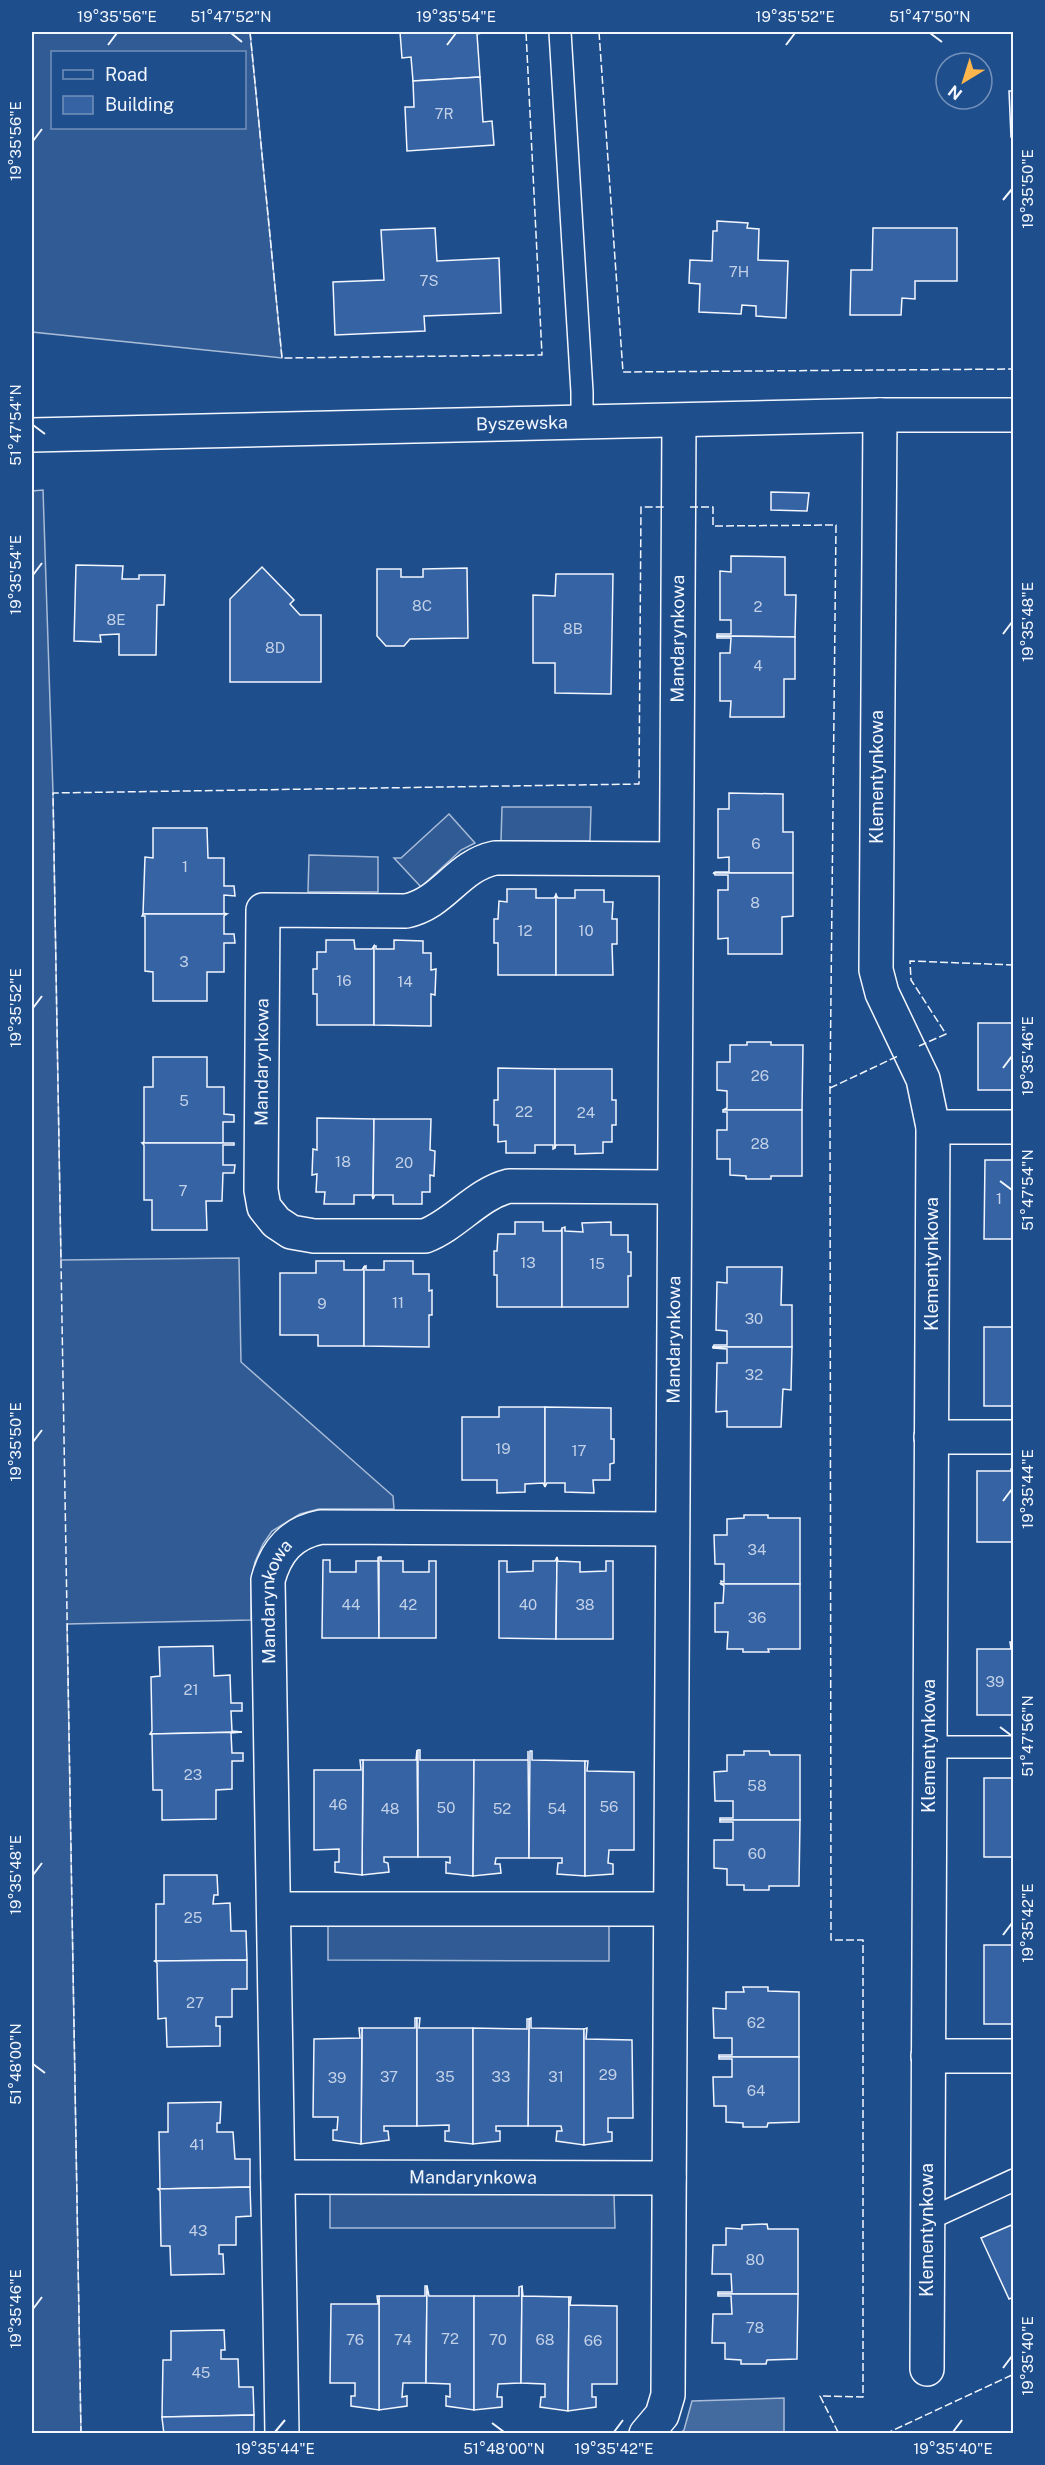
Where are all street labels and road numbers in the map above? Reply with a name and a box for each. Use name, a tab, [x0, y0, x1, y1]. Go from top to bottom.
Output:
street label: Byszewska	[476, 411, 568, 435]
street label: Mandarynkowa	[666, 575, 688, 703]
street label: Klementynkowa	[866, 710, 887, 844]
street label: Mandarynkowa	[250, 998, 272, 1126]
street label: Klementynkowa	[921, 1197, 942, 1331]
street label: Mandarynkowa	[663, 1276, 684, 1404]
street label: Mandarynkowa	[257, 1535, 296, 1664]
street label: Klementynkowa	[918, 1679, 939, 1813]
street label: Klementynkowa	[916, 2163, 937, 2297]
street label: Mandarynkowa	[409, 2166, 537, 2188]

